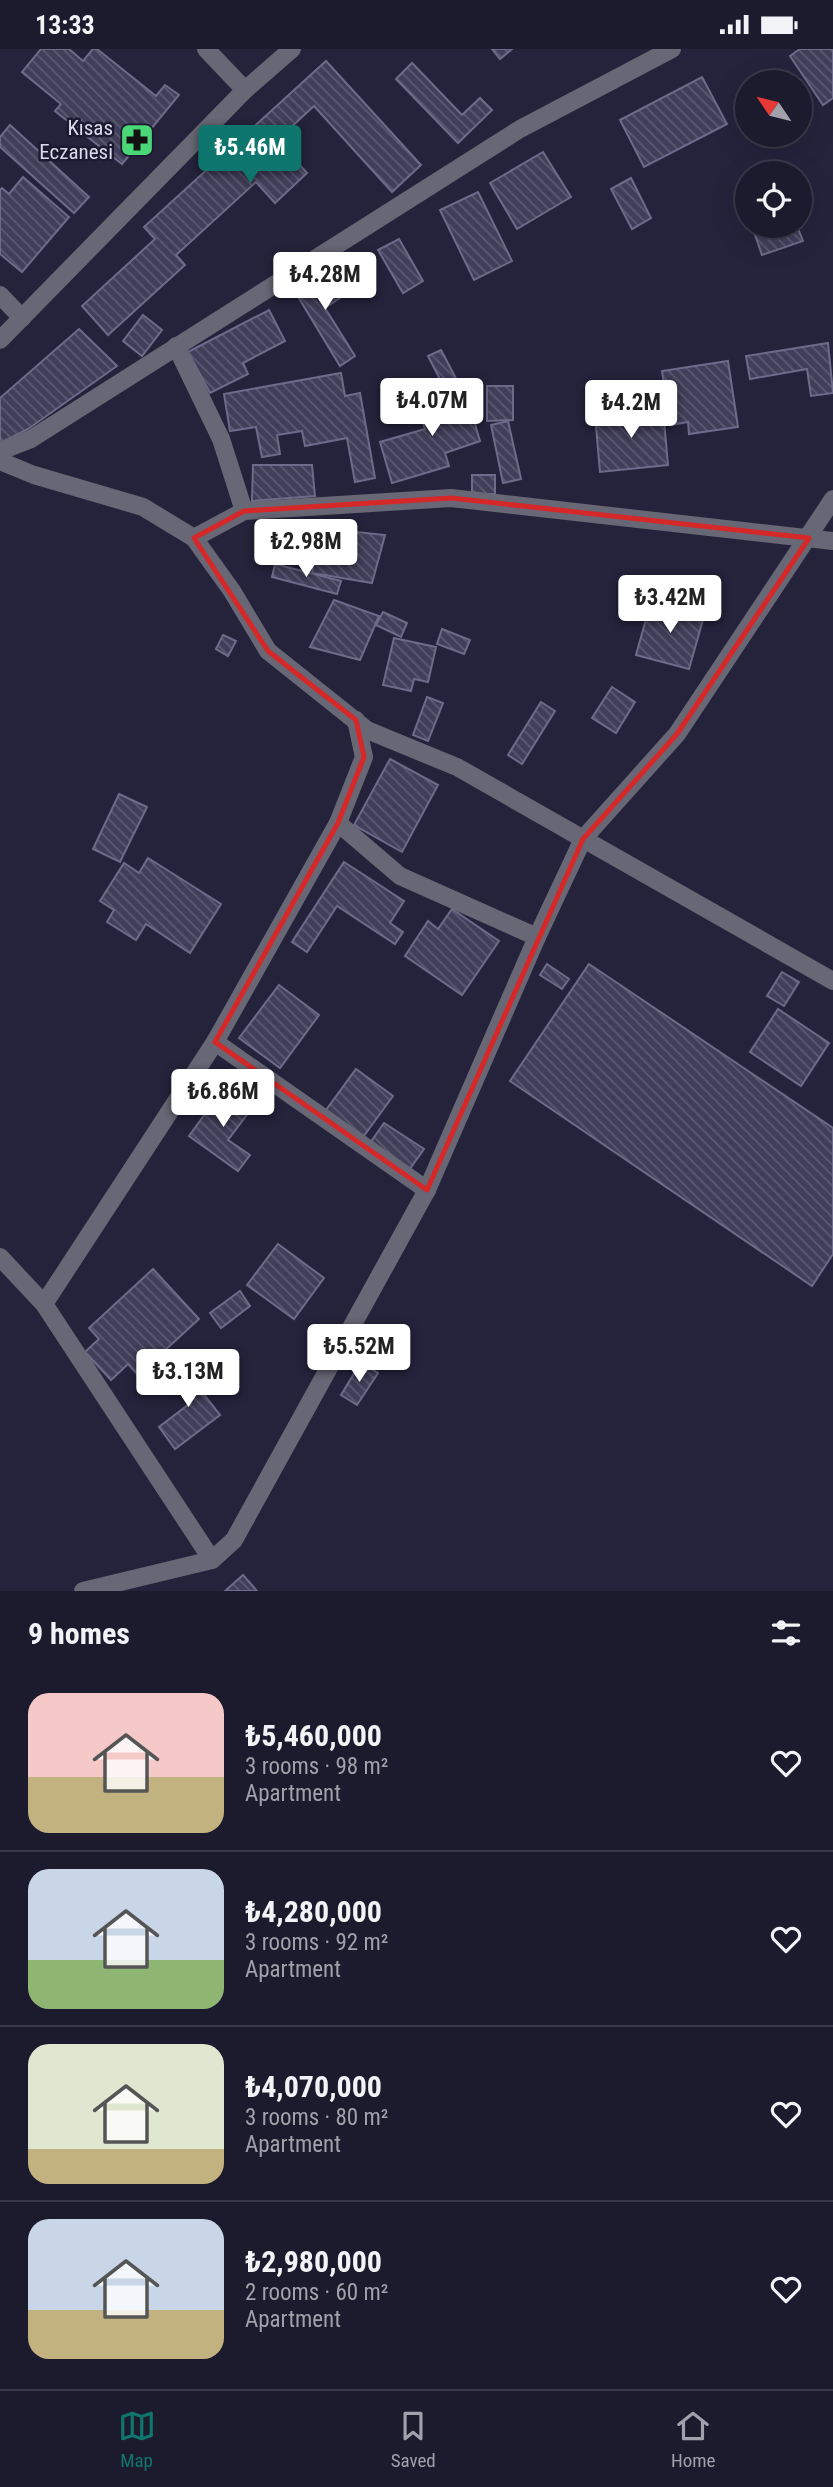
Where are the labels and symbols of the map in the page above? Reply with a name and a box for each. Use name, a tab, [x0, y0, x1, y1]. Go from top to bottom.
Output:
north arrow	[735, 70, 812, 147]
place label: Kısas Eczanesi	[39, 116, 113, 164]
pharmacy icon: Kısas Eczanesi	[118, 121, 156, 159]
pin: ₺5.46M	[193, 125, 307, 185]
pin: ₺4.28M	[268, 253, 382, 312]
pin: ₺4.07M	[375, 379, 489, 438]
pin: ₺4.2M	[582, 381, 680, 440]
pin: ₺2.98M	[249, 519, 363, 579]
pin: ₺3.42M	[613, 575, 727, 635]
pin: ₺6.86M	[166, 1069, 280, 1129]
pin: ₺5.52M	[302, 1325, 416, 1384]
pin: ₺3.13M	[131, 1349, 245, 1409]

